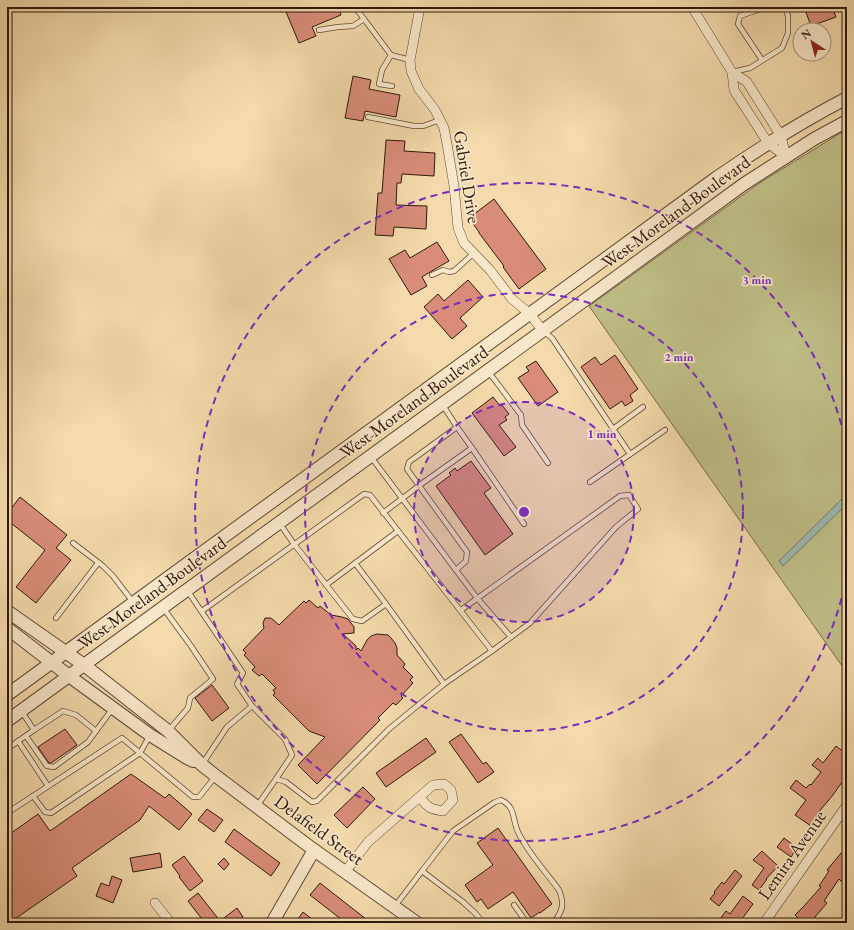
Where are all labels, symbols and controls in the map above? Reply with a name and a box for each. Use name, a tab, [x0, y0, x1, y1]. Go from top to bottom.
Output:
north arrow	[792, 22, 832, 62]
text: N	[798, 26, 814, 42]
street label: Gabriel Drive	[449, 129, 486, 225]
street label: West Moreland Boulevard	[597, 149, 755, 273]
text: 3 min	[742, 272, 772, 288]
street label: West Moreland Boulevard	[335, 339, 493, 463]
text: 2 min	[664, 349, 694, 365]
text: 1 min	[587, 426, 617, 442]
centre of rings	[517, 505, 531, 519]
street label: West Moreland Boulevard	[73, 530, 231, 654]
street label: Delafield Street	[270, 789, 369, 870]
street label: Lemira Avenue	[752, 805, 831, 904]

